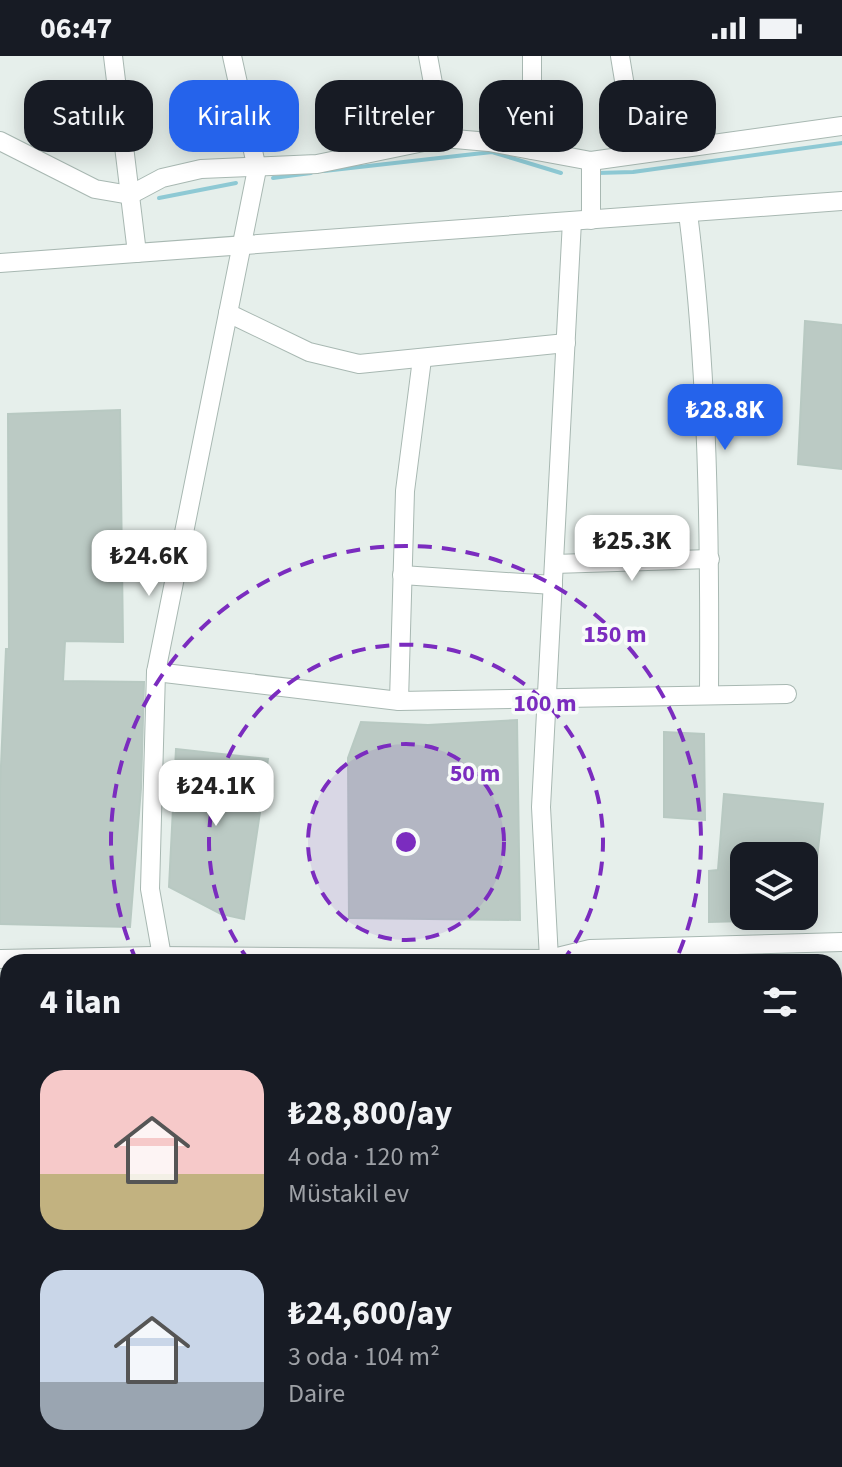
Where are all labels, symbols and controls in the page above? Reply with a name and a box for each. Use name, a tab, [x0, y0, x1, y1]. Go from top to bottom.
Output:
text: 06:47	[40, 7, 112, 50]
chip: Satılık	[24, 80, 153, 152]
chip: Kiralık	[169, 80, 299, 152]
chip: Filtreler	[315, 80, 463, 152]
chip: Yeni	[479, 80, 583, 152]
chip: Daire	[599, 80, 716, 152]
pin: ₺28.8K	[660, 384, 790, 452]
text: ₺28.8K	[686, 391, 764, 428]
pin: ₺25.3K	[567, 515, 697, 583]
text: ₺25.3K	[593, 522, 671, 559]
pin: ₺24.6K	[84, 530, 214, 598]
text: ₺24.6K	[110, 537, 188, 574]
text: 150 m	[583, 617, 647, 652]
text: 100 m	[513, 686, 577, 721]
text: 50 m	[450, 756, 500, 791]
pin: ₺24.1K	[151, 760, 281, 828]
text: ₺24.1K	[177, 767, 255, 804]
centre of rings	[392, 828, 420, 856]
map controls	[730, 842, 818, 930]
button: layers	[730, 842, 818, 930]
text: 4 ilan	[40, 978, 121, 1027]
icon: filters	[758, 980, 802, 1024]
text: ₺28,800/ay	[288, 1089, 452, 1138]
icon: home	[104, 1102, 200, 1198]
text: 4 oda · 120 m²	[288, 1138, 440, 1175]
text: Müstakil ev	[288, 1175, 409, 1212]
text: ₺24,600/ay	[288, 1289, 452, 1338]
icon: home	[104, 1302, 200, 1398]
text: 3 oda · 104 m²	[288, 1338, 440, 1375]
text: Daire	[288, 1375, 345, 1412]

